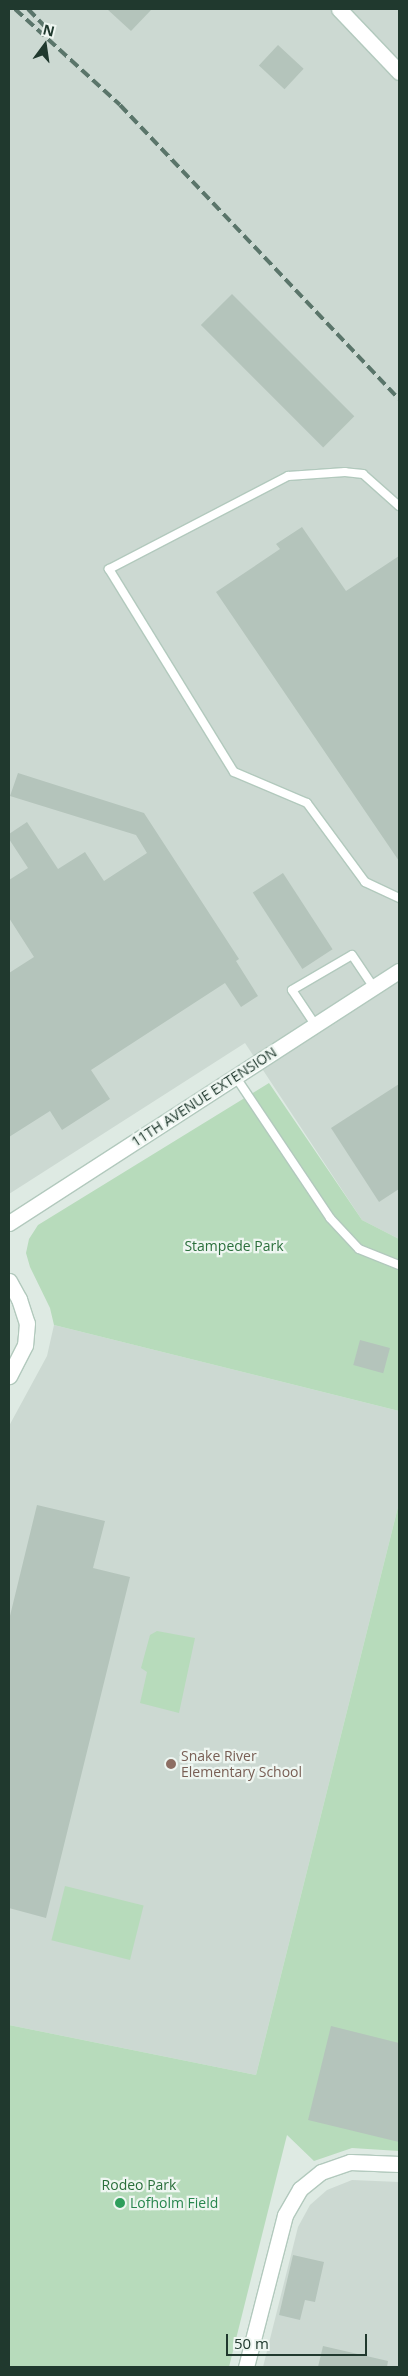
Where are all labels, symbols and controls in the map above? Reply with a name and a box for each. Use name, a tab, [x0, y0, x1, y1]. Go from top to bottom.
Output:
text: N	[41, 19, 57, 41]
north arrow	[20, 20, 70, 70]
street label: 11TH AVENUE EXTENSION	[128, 1044, 280, 1150]
park label: Stampede Park	[184, 1238, 284, 1254]
place label: Snake River Elementary School	[181, 1748, 302, 1780]
marker: Snake River Elementary School	[165, 1758, 177, 1770]
park label: Rodeo Park	[102, 2177, 176, 2193]
place label: Lofholm Field	[130, 2195, 218, 2211]
marker: Lofholm Field	[114, 2197, 126, 2209]
scale bar	[228, 2324, 369, 2356]
text: 50 m	[234, 2333, 269, 2353]

